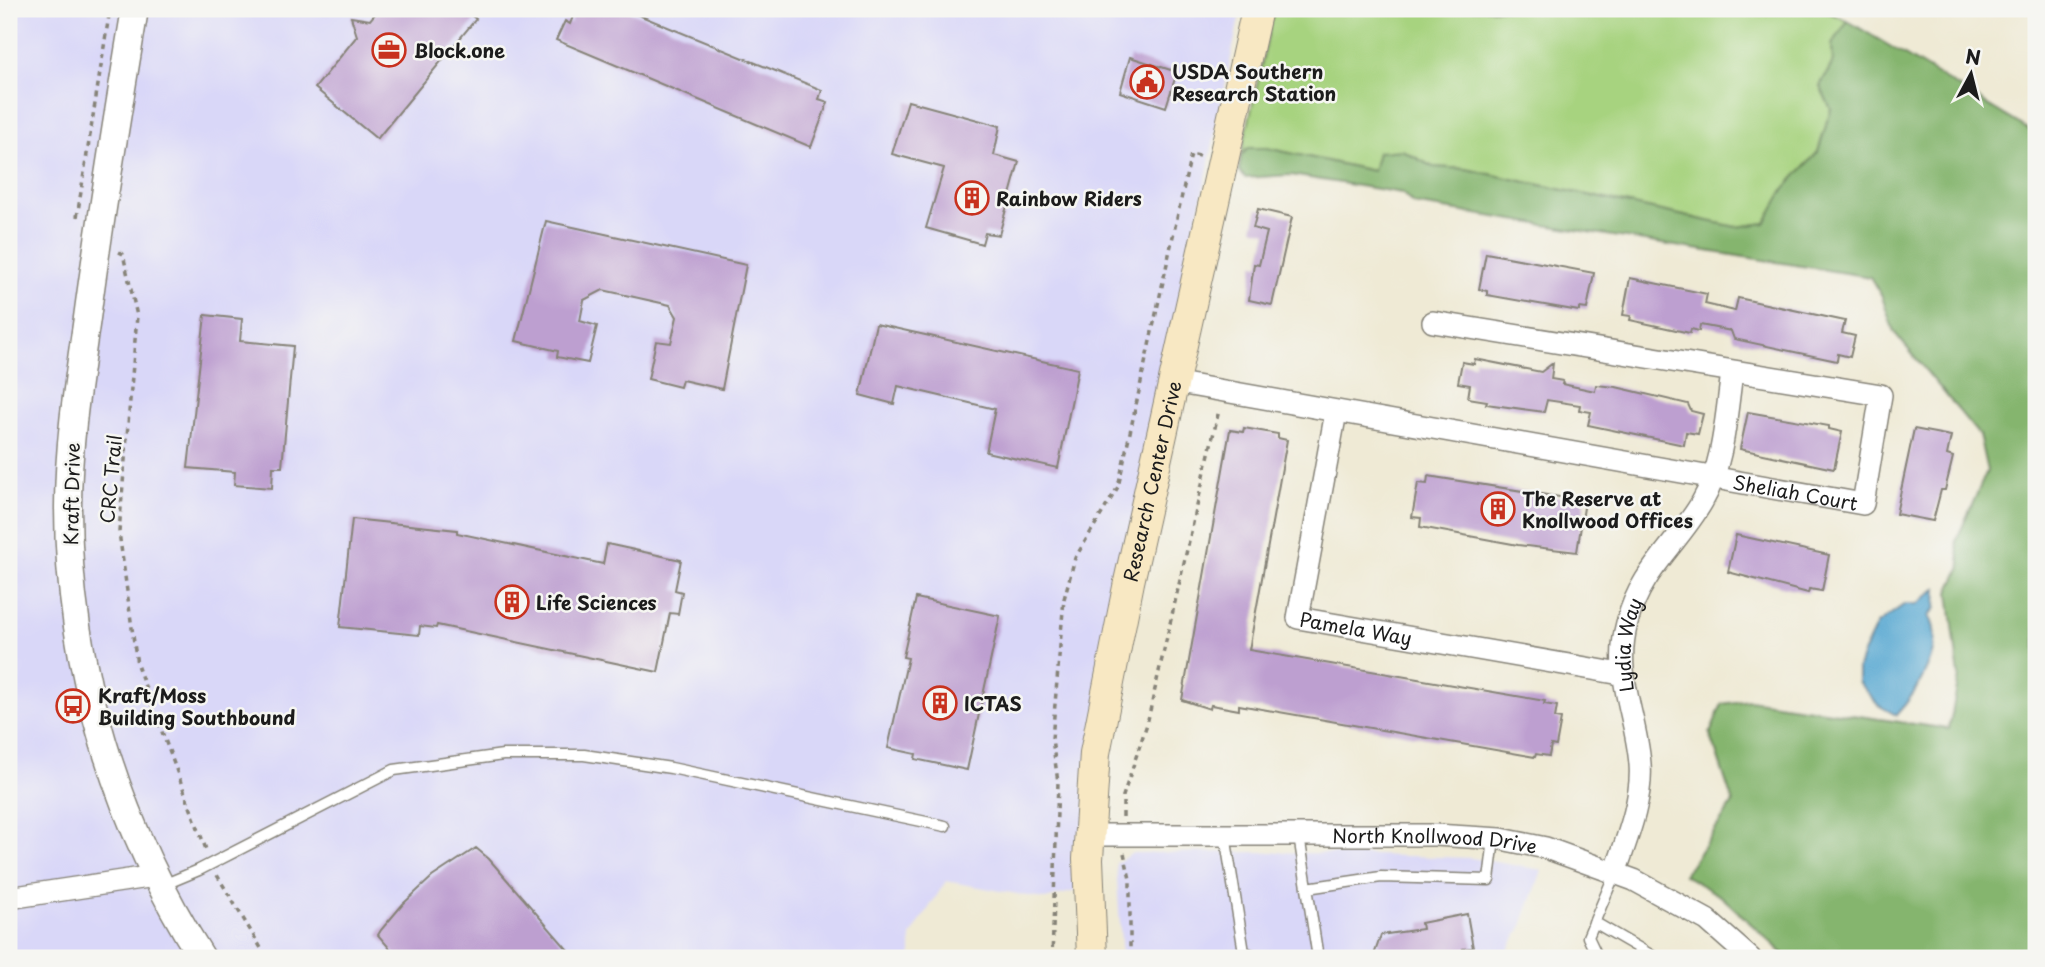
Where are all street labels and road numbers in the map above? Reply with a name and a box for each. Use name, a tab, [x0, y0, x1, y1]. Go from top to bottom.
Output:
street label: Research Center Drive	[1115, 378, 1188, 585]
street label: CRC Trail	[92, 433, 128, 525]
street label: Kraft Drive	[56, 442, 86, 546]
street label: Sheliah Court	[1731, 467, 1860, 517]
street label: Lydia Way	[1608, 593, 1649, 694]
street label: Pamela Way	[1297, 604, 1414, 652]
street label: North Knollwood Drive	[1332, 821, 1540, 860]

